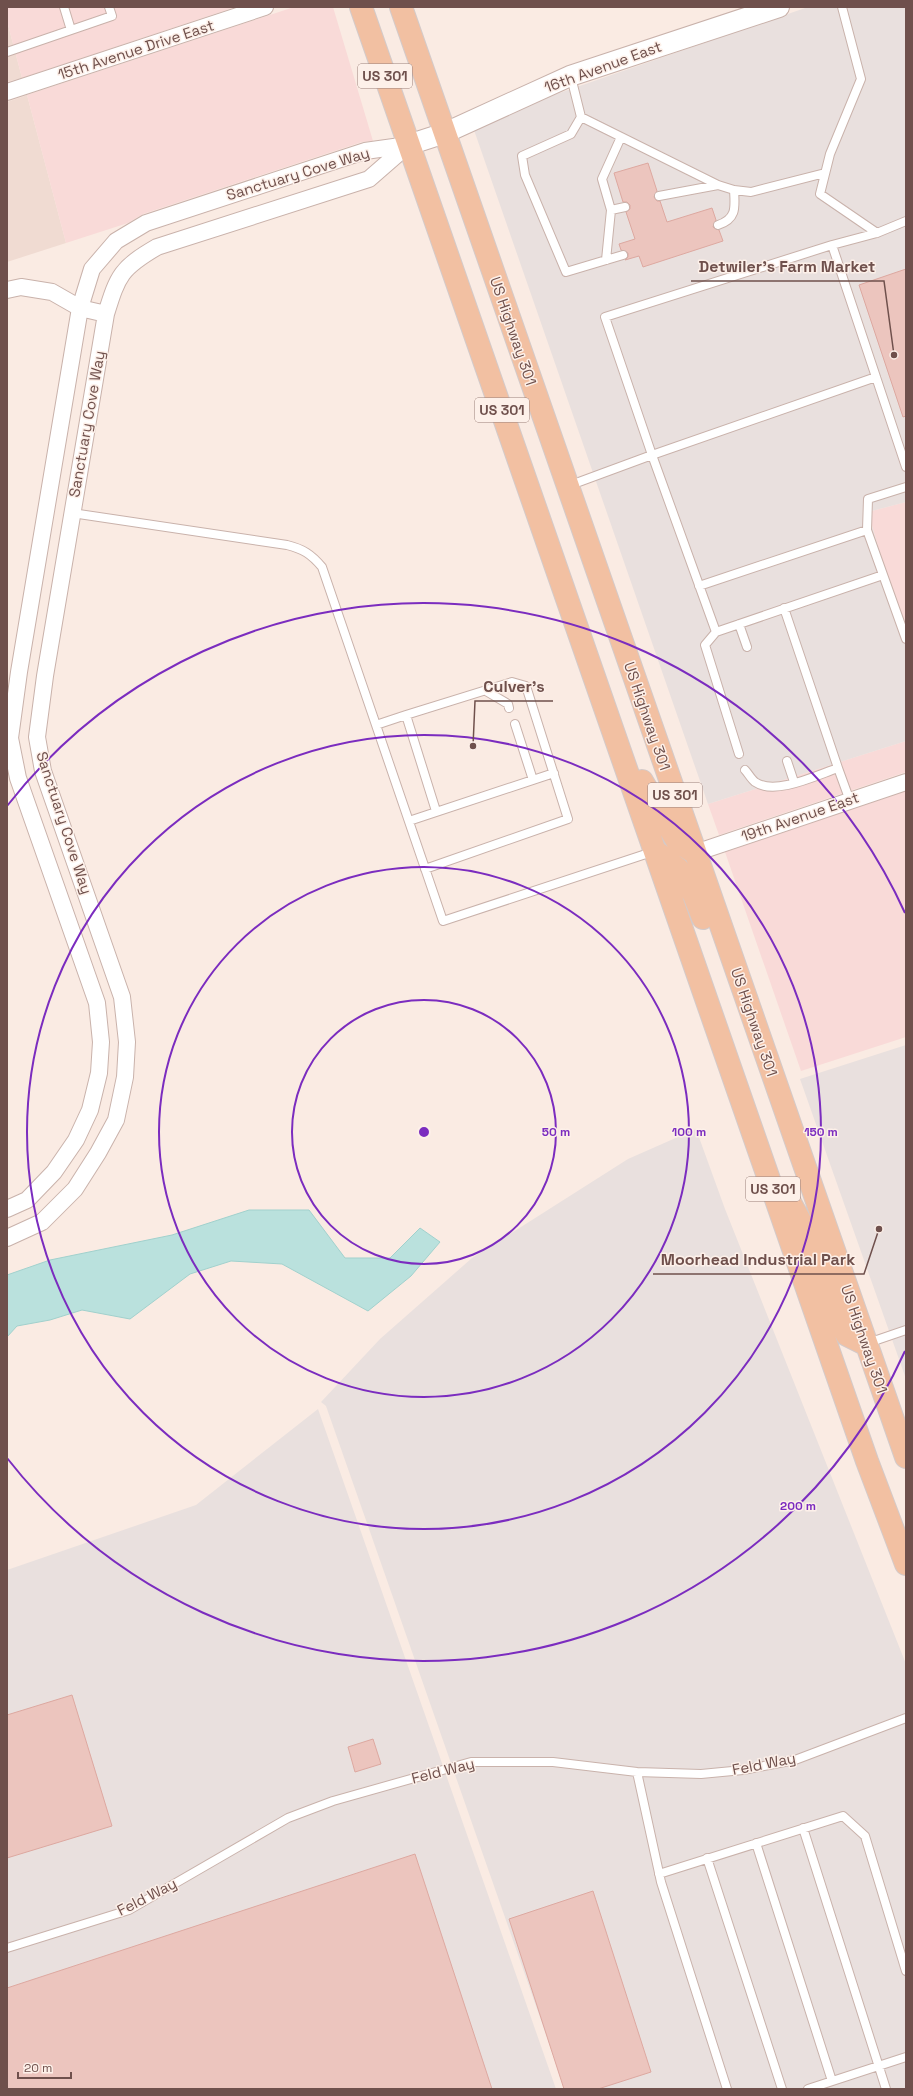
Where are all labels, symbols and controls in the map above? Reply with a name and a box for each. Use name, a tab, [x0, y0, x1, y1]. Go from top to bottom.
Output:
street label: 15th Avenue Drive East	[55, 15, 217, 84]
street label: 16th Avenue East	[541, 36, 664, 97]
road number: US 301	[358, 64, 412, 88]
street label: Sanctuary Cove Way	[224, 143, 372, 204]
callout: Detwiler's Farm Market	[691, 253, 884, 281]
text: Detwiler's Farm Market	[699, 256, 875, 277]
street label: US Highway 301	[486, 274, 541, 388]
street label: Sanctuary Cove Way	[64, 349, 109, 499]
road number: US 301	[475, 398, 529, 422]
street label: US Highway 301	[620, 659, 675, 773]
callout: Culver's	[475, 673, 553, 701]
text: Culver's	[483, 676, 545, 697]
street label: Sanctuary Cove Way	[32, 749, 96, 896]
road number: US 301	[648, 783, 702, 807]
street label: 19th Avenue East	[738, 787, 861, 846]
street label: US Highway 301	[727, 965, 782, 1079]
text: 50 m	[542, 1124, 570, 1140]
text: 100 m	[672, 1124, 706, 1140]
text: 150 m	[804, 1124, 838, 1140]
centre of rings	[417, 1125, 431, 1139]
road number: US 301	[746, 1177, 800, 1201]
callout: Moorhead Industrial Park	[653, 1246, 864, 1274]
text: Moorhead Industrial Park	[661, 1249, 855, 1270]
street label: US Highway 301	[837, 1282, 892, 1396]
text: 200 m	[780, 1498, 816, 1514]
street label: Feld Way	[730, 1748, 797, 1779]
street label: Feld Way	[409, 1753, 476, 1788]
street label: Feld Way	[114, 1873, 180, 1920]
scale bar	[18, 2054, 71, 2080]
text: 20 m	[24, 2060, 52, 2076]

